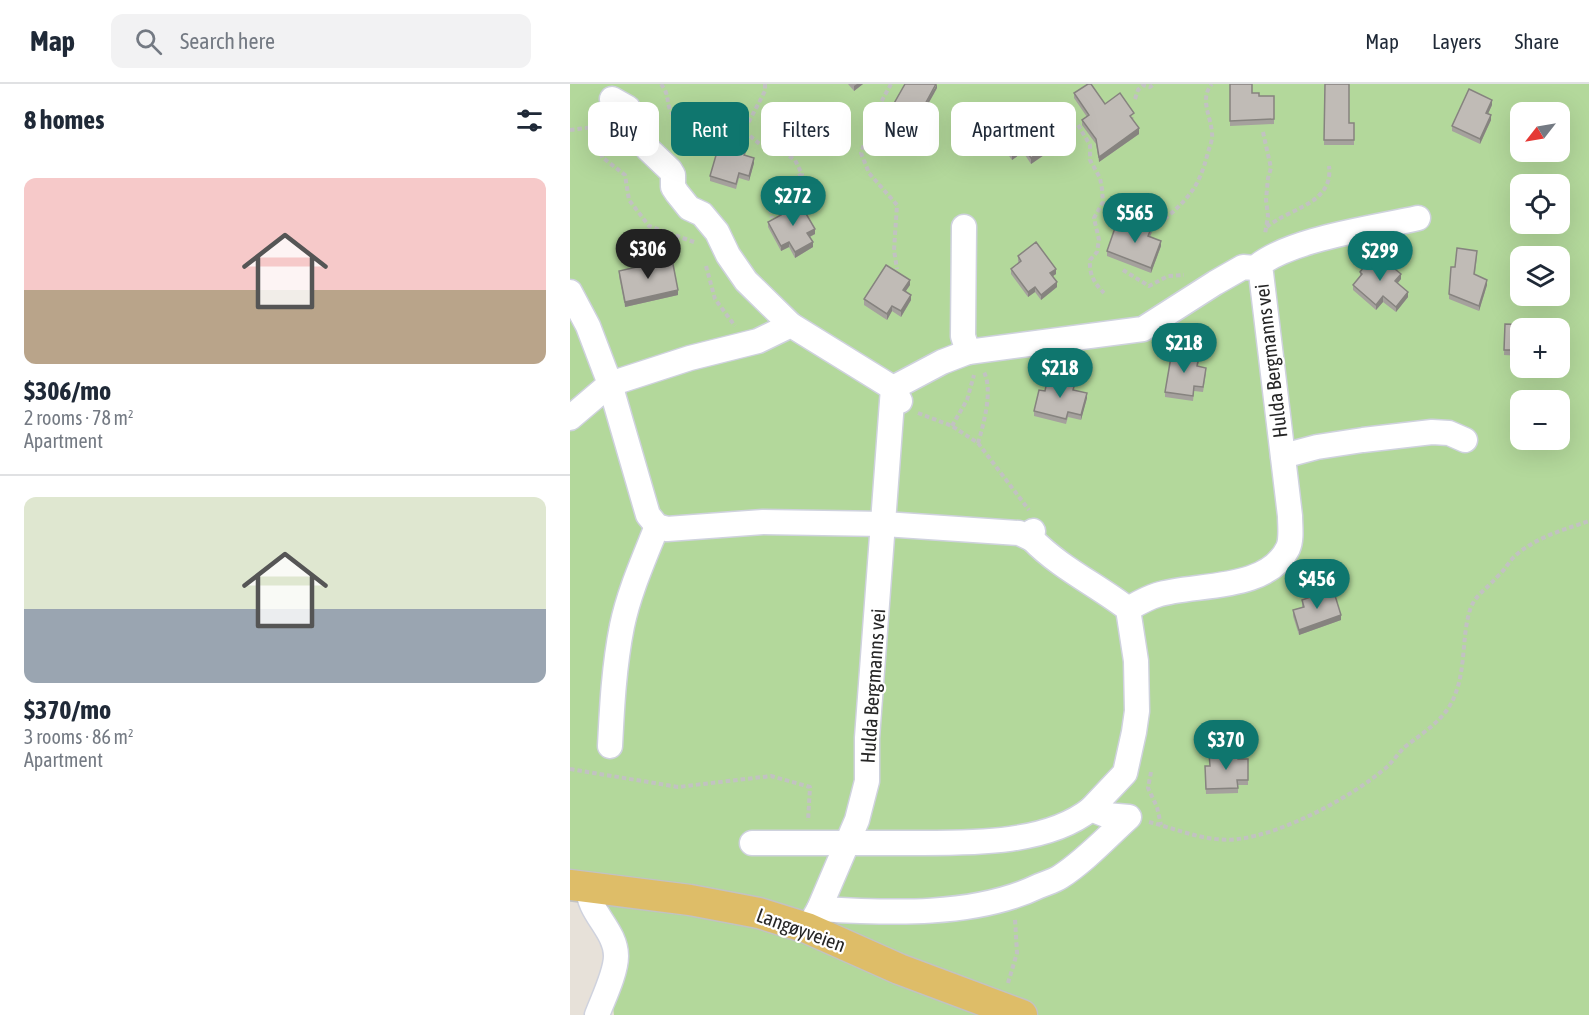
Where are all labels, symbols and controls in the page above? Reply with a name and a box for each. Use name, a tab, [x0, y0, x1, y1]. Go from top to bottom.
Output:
search box	[111, 14, 531, 68]
text: Map	[30, 25, 75, 57]
icon: search	[132, 25, 165, 58]
text: Search here	[180, 28, 275, 54]
text: Map	[1365, 29, 1399, 53]
text: Layers	[1432, 29, 1482, 53]
text: Share	[1515, 29, 1559, 53]
chip: Buy	[588, 102, 659, 156]
chip: Rent	[671, 102, 749, 156]
chip: Filters	[761, 102, 851, 156]
chip: New	[863, 102, 939, 156]
chip: Apartment	[951, 102, 1076, 156]
north arrow	[1510, 102, 1570, 162]
map controls	[1510, 102, 1570, 450]
icon: filters	[513, 104, 546, 137]
text: 8 homes	[24, 105, 104, 135]
button: locate	[1510, 174, 1570, 234]
pin: $272	[757, 176, 829, 227]
text: $272	[775, 184, 811, 207]
pin: $565	[1099, 193, 1171, 244]
text: $565	[1117, 201, 1153, 224]
icon: home	[231, 217, 339, 325]
pin: $306	[612, 229, 684, 280]
pin: $299	[1344, 231, 1416, 282]
text: $306	[630, 237, 666, 260]
text: $299	[1362, 239, 1398, 262]
button: layers	[1510, 246, 1570, 306]
street label: Hulda Bergmanns vei	[1250, 283, 1291, 439]
button: +	[1510, 318, 1570, 378]
pin: $218	[1148, 323, 1220, 374]
text: $218	[1166, 331, 1202, 354]
pin: $218	[1024, 348, 1096, 399]
text: $218	[1042, 356, 1078, 379]
text: $306/mo	[24, 376, 111, 406]
button: −	[1510, 390, 1570, 450]
text: 2 rooms · 78 m²	[24, 406, 134, 429]
text: Apartment	[24, 429, 103, 452]
icon: home	[231, 536, 339, 644]
pin: $456	[1281, 559, 1353, 610]
text: $456	[1299, 567, 1335, 590]
street label: Hulda Bergmanns vei	[856, 608, 889, 764]
text: $370/mo	[24, 695, 111, 725]
pin: $370	[1190, 720, 1262, 771]
text: 3 rooms · 86 m²	[24, 725, 134, 748]
text: $370	[1208, 728, 1244, 751]
text: Apartment	[24, 748, 103, 771]
street label: Langøyveien	[754, 903, 849, 956]

